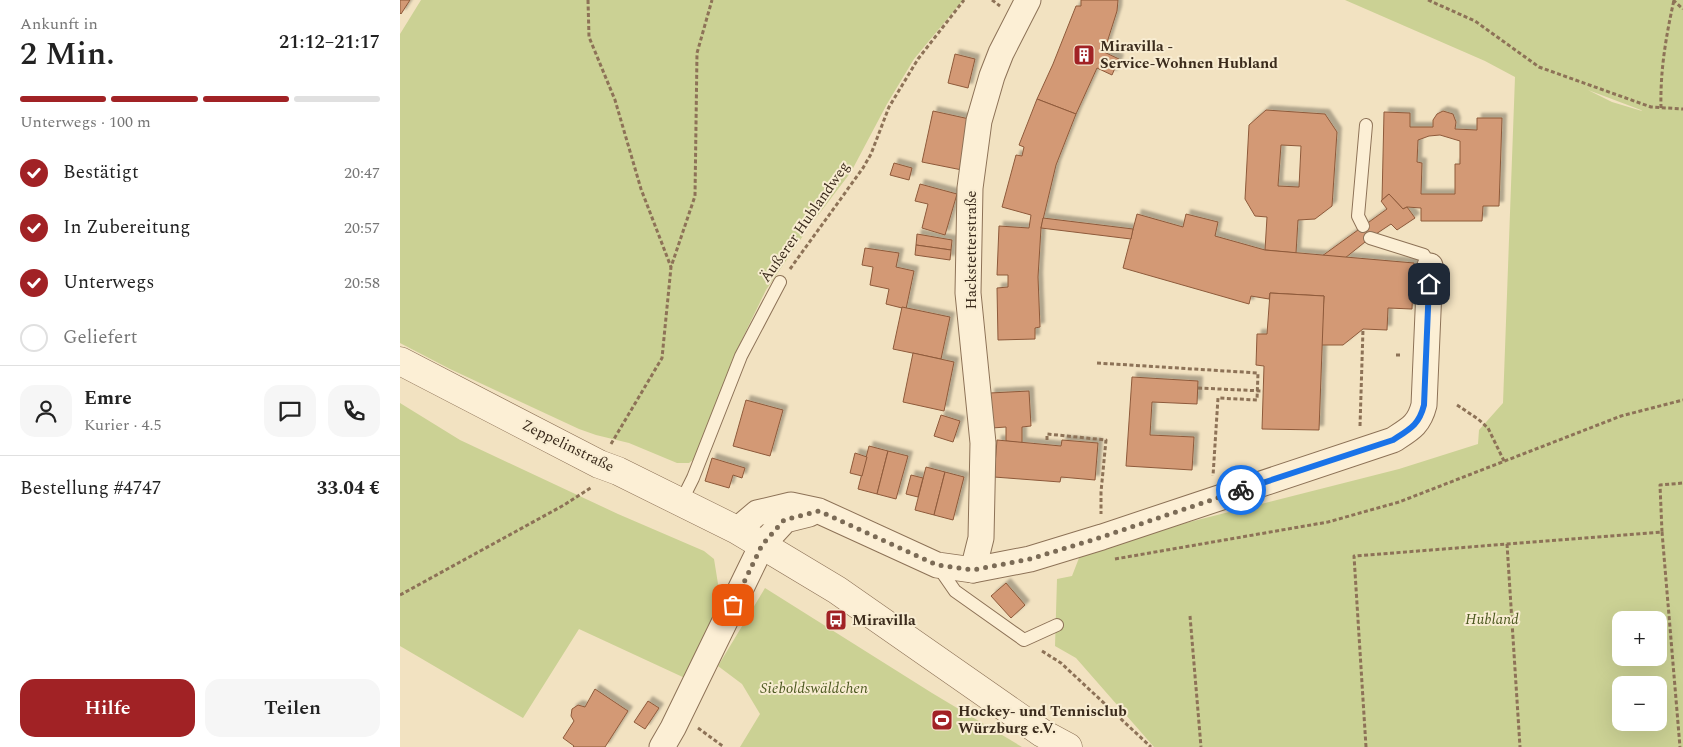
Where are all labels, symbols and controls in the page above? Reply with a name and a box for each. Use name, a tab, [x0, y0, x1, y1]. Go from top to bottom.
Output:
text: Ankunft in	[20, 12, 98, 36]
text: 21:12–21:17	[279, 28, 380, 57]
text: 2 Min.	[20, 30, 115, 79]
place label: Miravilla - Service-Wohnen Hubland	[1100, 35, 1278, 75]
building icon: Miravilla - Service-Wohnen Hubland	[1072, 43, 1096, 67]
text: Unterwegs · 100 m	[20, 110, 151, 134]
street label: Äußerer Hublandweg	[754, 157, 856, 287]
text: Bestätigt	[63, 158, 139, 187]
icon: check	[20, 159, 48, 187]
text: 20:47	[344, 161, 380, 185]
street label: Hackstetterstraße	[960, 190, 983, 310]
text: In Zubereitung	[63, 213, 191, 242]
icon: check	[20, 214, 48, 242]
text: 20:57	[344, 216, 380, 240]
pin	[1408, 263, 1450, 305]
text: Unterwegs	[63, 268, 154, 297]
icon: check	[20, 269, 48, 297]
icon: home	[1415, 270, 1443, 298]
text: 20:58	[344, 271, 380, 295]
text: Geliefert	[63, 323, 137, 352]
text: Emre	[84, 384, 132, 413]
button: person	[20, 385, 72, 437]
button: chat	[264, 385, 316, 437]
button: phone	[328, 385, 380, 437]
text: Kurier · 4.5	[84, 413, 161, 437]
street label: Zeppelinstraße	[518, 414, 618, 478]
courier	[1216, 465, 1266, 515]
text: Bestellung #4747	[20, 474, 161, 503]
text: 33.04 €	[317, 474, 380, 503]
icon: bike	[1227, 476, 1255, 504]
pin	[712, 584, 754, 626]
icon: bag	[719, 591, 747, 619]
bus stop icon: Miravilla	[824, 608, 848, 632]
park label: Hubland	[1465, 608, 1519, 631]
place label: Miravilla	[852, 609, 916, 632]
map controls	[1612, 611, 1667, 731]
button: +	[1612, 611, 1667, 666]
button: −	[1612, 676, 1667, 731]
park label: Sieboldswäldchen	[760, 677, 868, 700]
button: Hilfe	[20, 679, 195, 737]
button: Teilen	[205, 679, 380, 737]
place label: Hockey- und Tennisclub Würzburg e.V.	[958, 700, 1127, 740]
sports icon: Hockey- und Tennisclub Würzburg e.V.	[930, 708, 954, 732]

